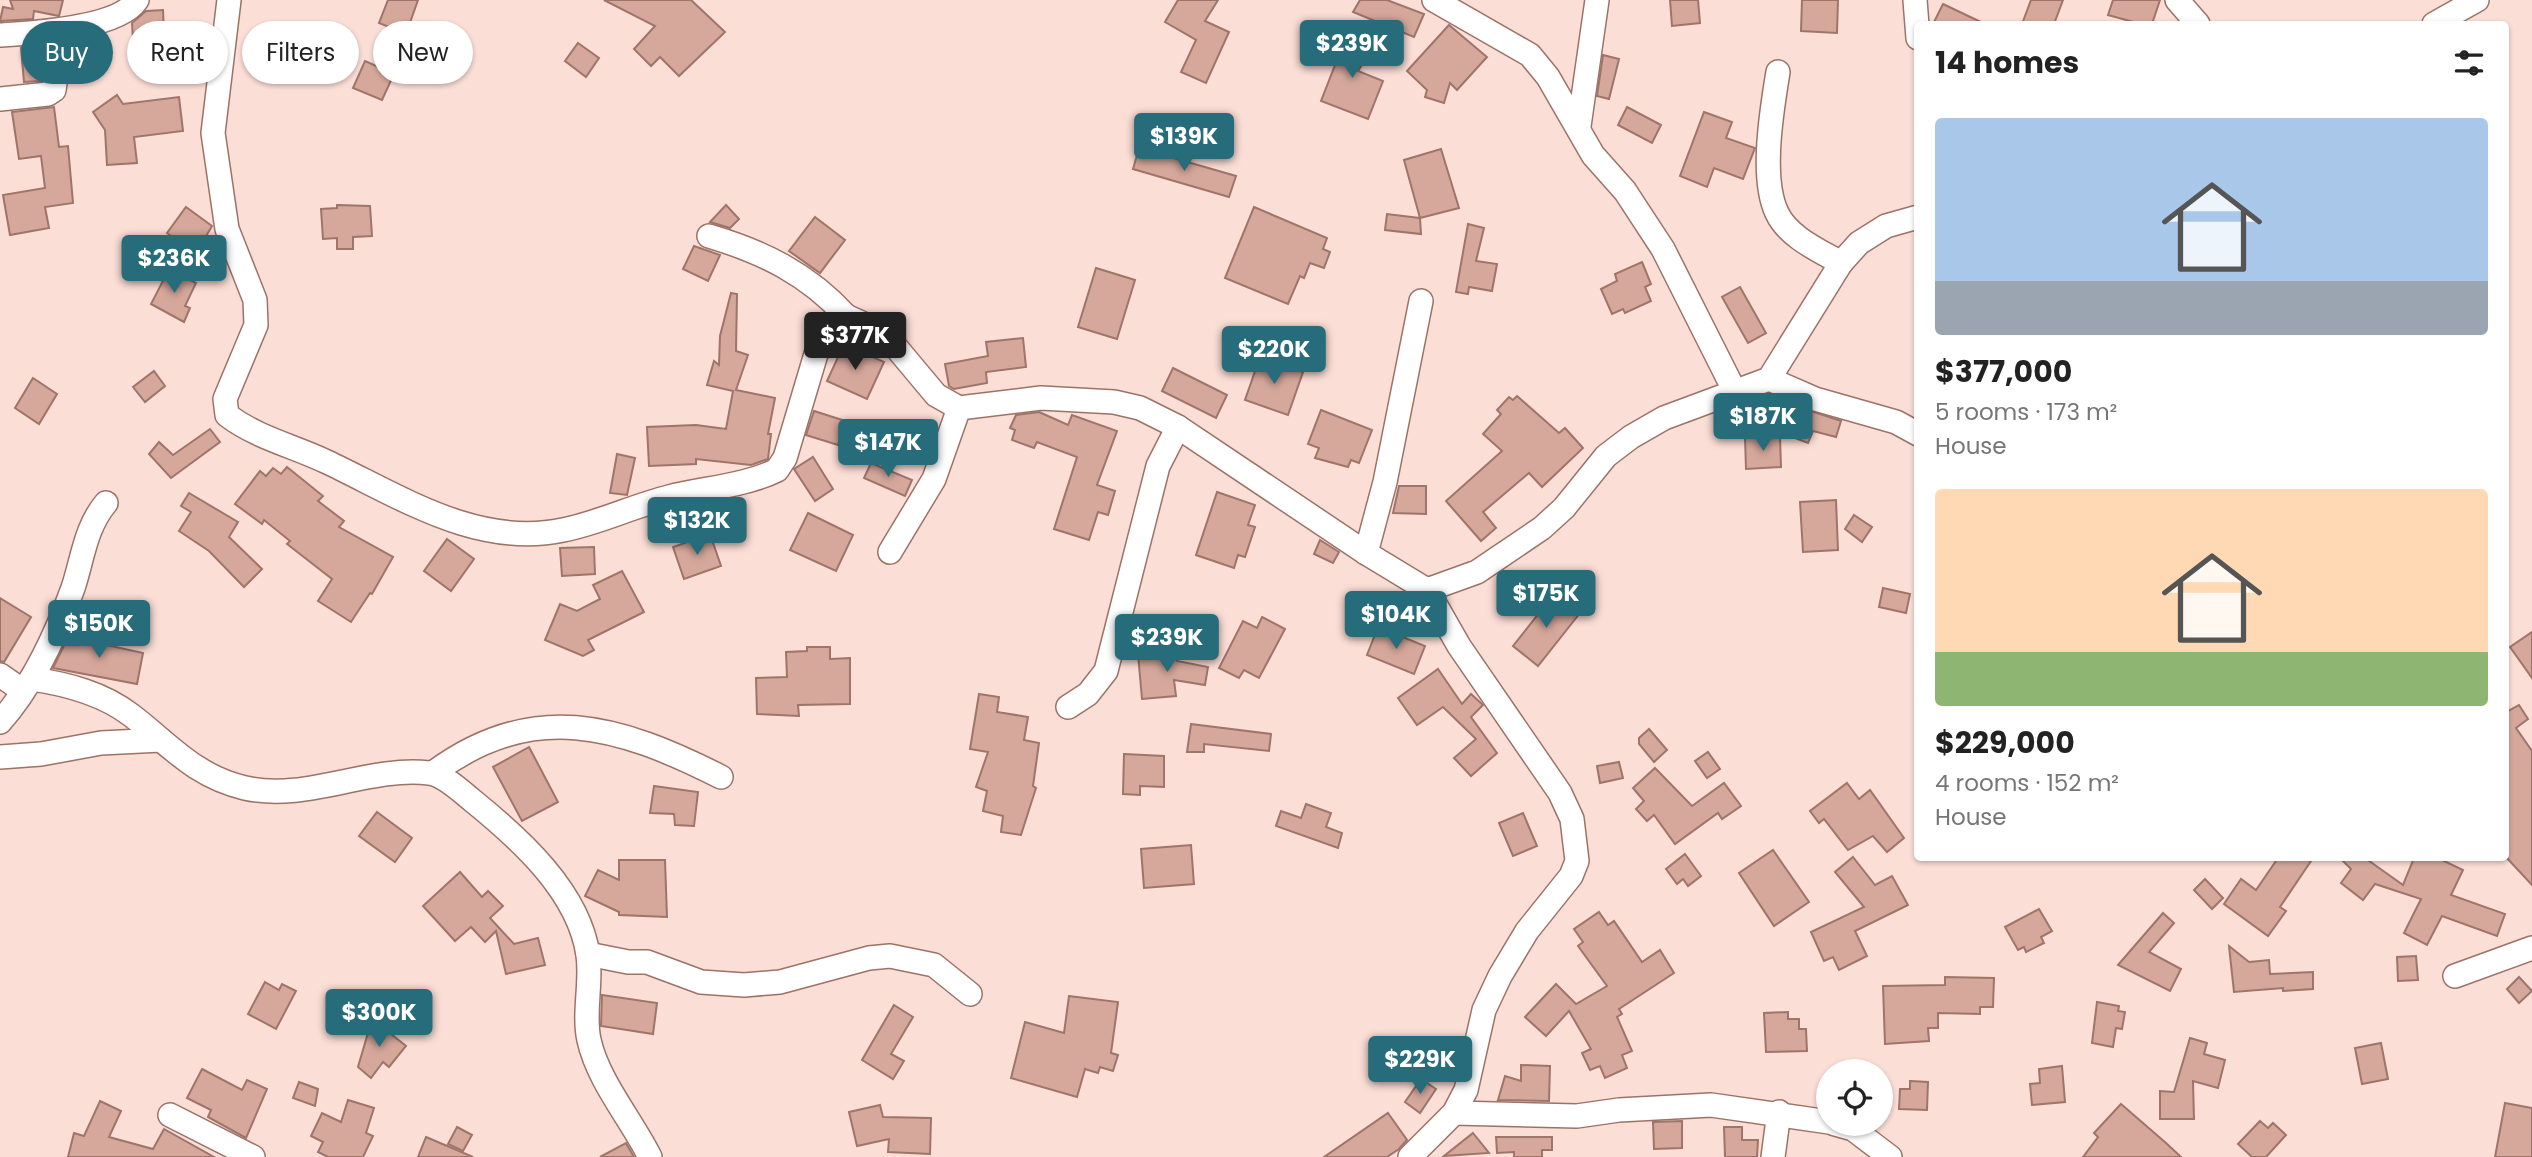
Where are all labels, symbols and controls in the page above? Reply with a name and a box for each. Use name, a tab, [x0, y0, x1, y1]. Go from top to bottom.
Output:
pin: $239K	[1303, 20, 1401, 80]
chip: Buy	[21, 21, 113, 84]
chip: Rent	[127, 21, 228, 84]
chip: Filters	[242, 21, 359, 84]
chip: New	[373, 21, 473, 84]
text: $239K	[1316, 27, 1388, 59]
text: 14 homes	[1935, 41, 2079, 84]
icon: filters	[2450, 44, 2488, 82]
pin: $139K	[1135, 114, 1233, 173]
text: $139K	[1150, 120, 1218, 152]
icon: home	[2149, 164, 2275, 290]
pin: $236K	[125, 236, 223, 295]
text: $236K	[138, 242, 210, 274]
pin: $377K	[806, 312, 904, 372]
text: $377K	[820, 319, 890, 351]
pin: $220K	[1225, 326, 1323, 386]
text: $220K	[1238, 333, 1310, 365]
text: $377,000	[1935, 350, 2072, 393]
pin: $187K	[1714, 393, 1812, 453]
text: 5 rooms · 173 m²	[1935, 396, 2117, 428]
text: $187K	[1729, 400, 1797, 432]
pin: $147K	[839, 420, 937, 479]
text: $147K	[854, 426, 922, 458]
text: House	[1935, 430, 2007, 462]
pin: $132K	[648, 498, 746, 557]
text: $132K	[664, 504, 730, 536]
icon: home	[2149, 535, 2275, 661]
pin: $175K	[1497, 570, 1595, 630]
text: $175K	[1512, 577, 1580, 609]
pin: $104K	[1347, 592, 1445, 651]
text: $104K	[1361, 598, 1431, 630]
pin: $150K	[50, 600, 148, 660]
text: $150K	[64, 607, 134, 639]
pin: $239K	[1118, 614, 1216, 674]
text: $239K	[1131, 621, 1203, 653]
text: $229,000	[1935, 721, 2075, 764]
text: 4 rooms · 152 m²	[1935, 767, 2119, 799]
text: House	[1935, 801, 2007, 833]
pin: $300K	[330, 990, 428, 1049]
text: $300K	[341, 996, 417, 1028]
pin: $229K	[1371, 1036, 1469, 1096]
text: $229K	[1384, 1043, 1456, 1075]
map controls	[1816, 1059, 1893, 1136]
button: locate	[1816, 1059, 1893, 1136]

